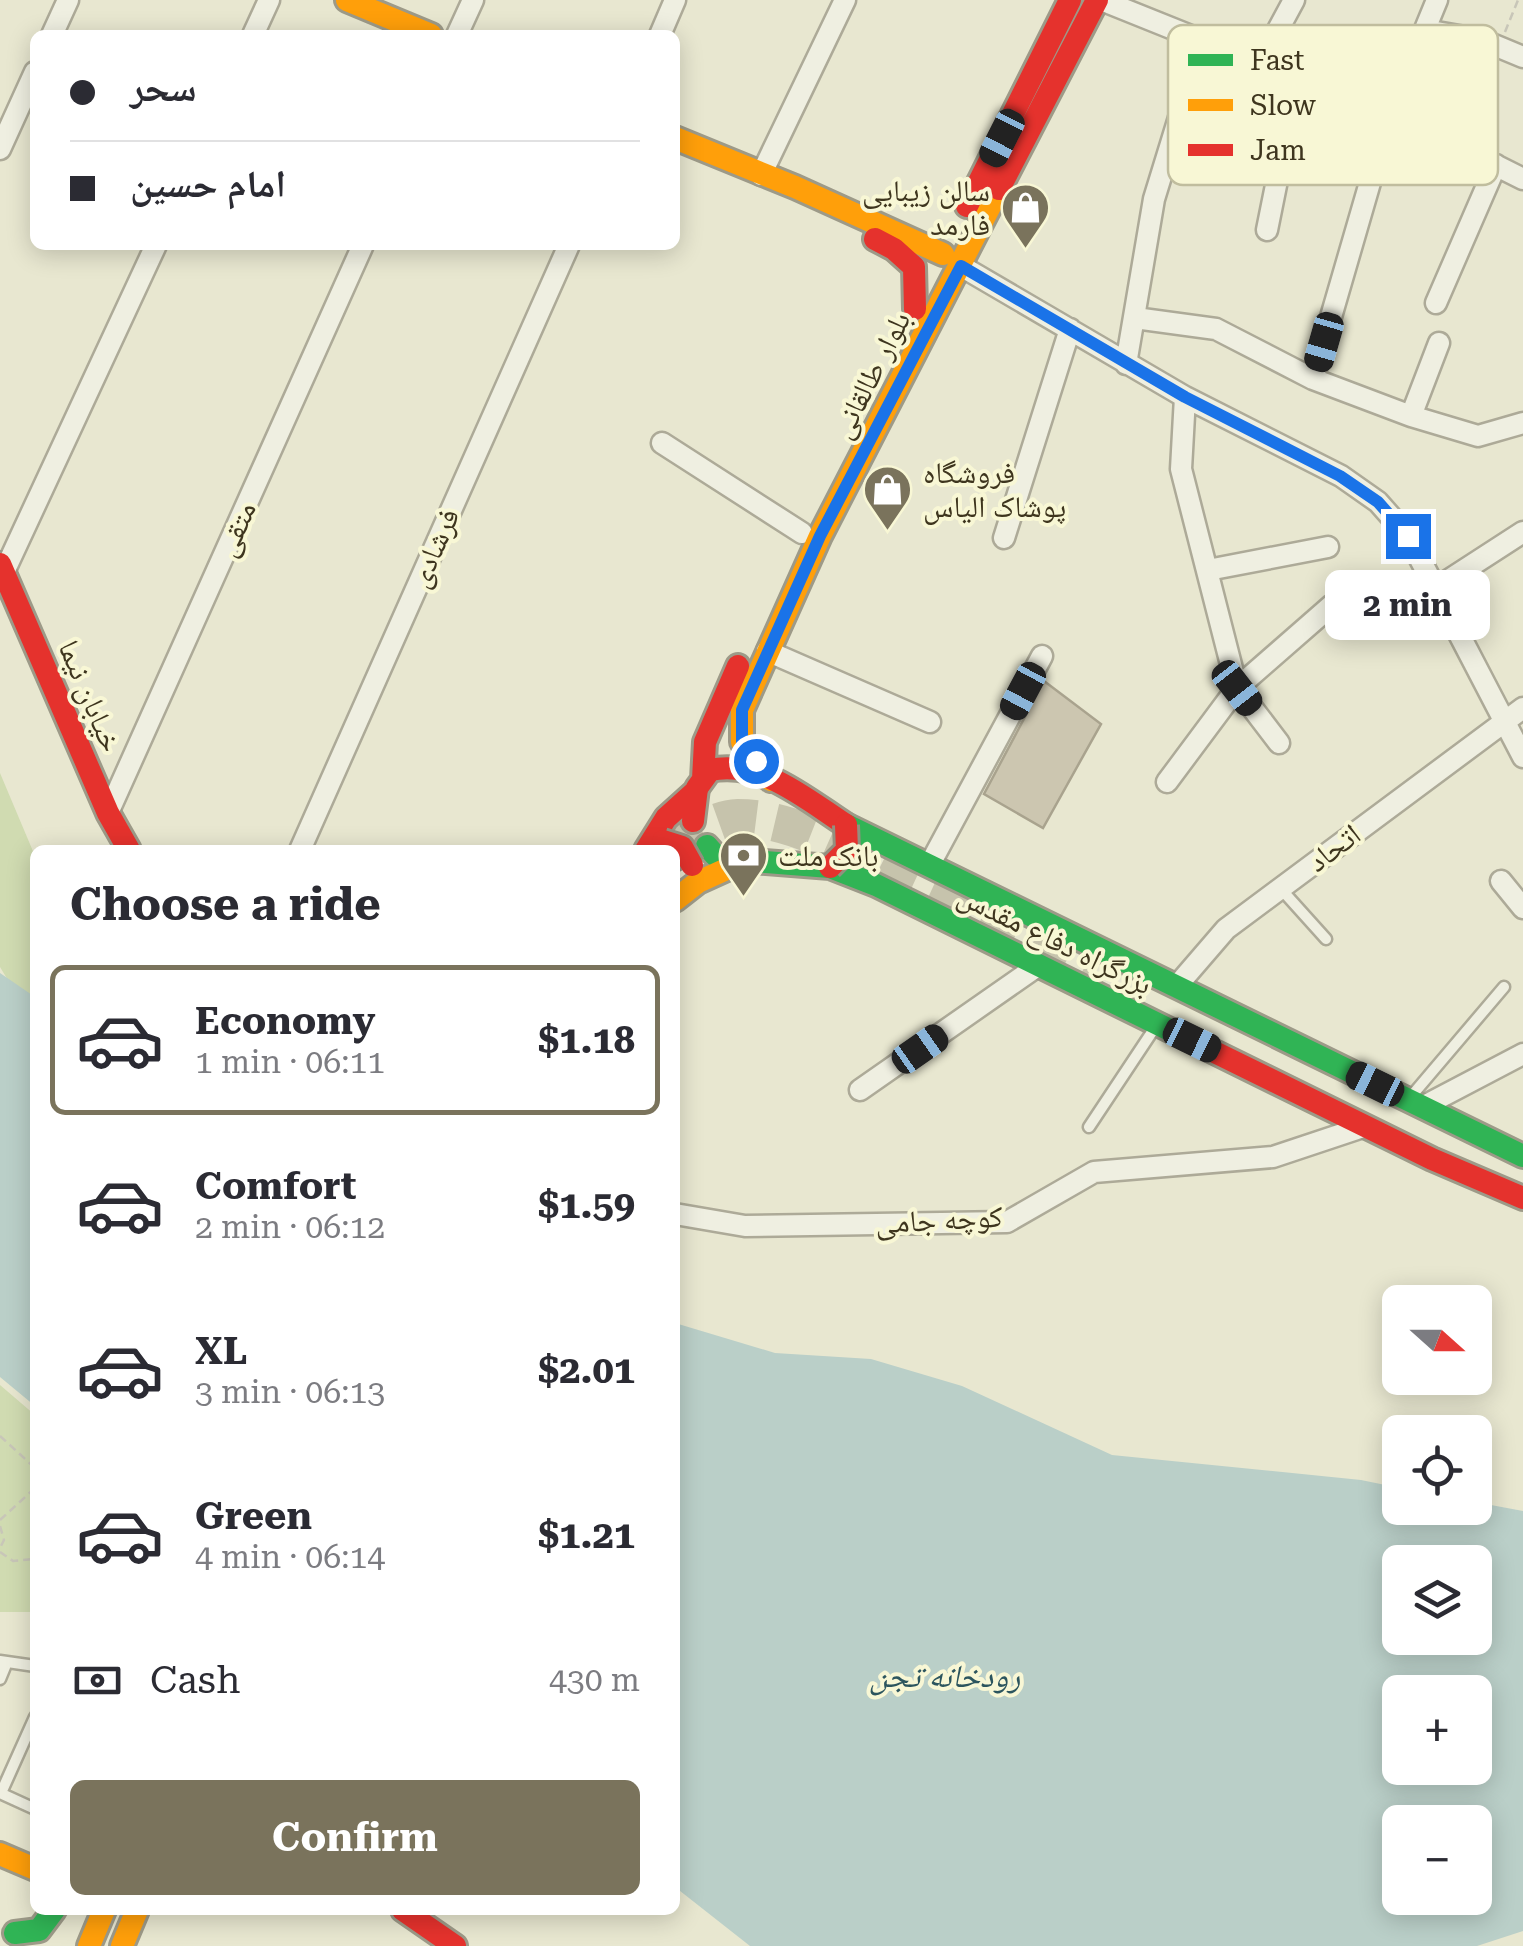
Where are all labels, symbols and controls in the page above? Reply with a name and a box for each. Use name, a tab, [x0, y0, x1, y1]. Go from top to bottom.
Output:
legend	[1168, 25, 1498, 185]
text: Fast	[1250, 44, 1304, 77]
text: سحر	[130, 66, 197, 110]
text: Slow	[1250, 89, 1317, 122]
car	[975, 104, 1029, 172]
text: Jam	[1250, 134, 1306, 167]
text: امام حسین	[130, 162, 286, 206]
place label: سالن زیبایی فارمد	[862, 173, 990, 242]
shop icon: سالن زیبایی فارمد	[999, 182, 1051, 250]
street label: بلوار طالقانی	[824, 305, 918, 445]
car	[1301, 309, 1347, 375]
place label: فروشگاه پوشاک الیاس	[923, 455, 1066, 525]
shop icon: فروشگاه پوشاک الیاس	[862, 464, 914, 532]
street label: متقی	[208, 496, 264, 562]
street label: فرشادی	[401, 503, 467, 593]
route end	[1386, 514, 1431, 559]
callout: 2 min	[1326, 571, 1490, 641]
text: 2 min	[1363, 586, 1452, 624]
street label: خیابان نیما	[50, 635, 130, 757]
car	[1207, 655, 1267, 721]
car	[996, 657, 1050, 725]
route start	[734, 739, 779, 784]
street label: اتحاد	[1300, 816, 1367, 879]
bank icon: بانک ملت	[717, 830, 769, 898]
place label: بانک ملت	[778, 838, 879, 873]
street label: بزرگراه دفاع مقدس	[952, 877, 1158, 1003]
text: Choose a ride	[70, 878, 381, 931]
icon: car	[75, 995, 165, 1085]
text: Economy	[195, 999, 375, 1043]
car	[1158, 1013, 1226, 1067]
text: $1.18	[538, 1018, 635, 1062]
car	[887, 1020, 953, 1078]
text: 1 min · 06:11	[195, 1043, 385, 1081]
car	[1341, 1057, 1409, 1111]
icon: car	[75, 1160, 165, 1250]
text: Comfort	[195, 1164, 356, 1208]
text: $1.59	[538, 1183, 635, 1227]
street label: کوچه جامی	[874, 1199, 1004, 1241]
text: 2 min · 06:12	[195, 1208, 385, 1246]
north arrow	[1382, 1285, 1492, 1395]
map controls	[1382, 1285, 1492, 1915]
icon: car	[75, 1325, 165, 1415]
text: XL	[195, 1329, 247, 1373]
text: $2.01	[538, 1348, 635, 1392]
text: 3 min · 06:13	[195, 1373, 385, 1411]
button: locate	[1382, 1415, 1492, 1525]
icon: car	[75, 1490, 165, 1580]
text: Green	[195, 1494, 312, 1538]
text: $1.21	[538, 1513, 635, 1557]
text: 4 min · 06:14	[195, 1538, 385, 1576]
button: layers	[1382, 1545, 1492, 1655]
icon: cash	[70, 1653, 125, 1708]
water label: رودخانه تجن	[869, 1657, 1021, 1696]
text: Cash	[150, 1658, 240, 1702]
text: 430 m	[549, 1661, 640, 1699]
button: +	[1382, 1675, 1492, 1785]
button: Confirm	[70, 1780, 640, 1895]
button: −	[1382, 1805, 1492, 1915]

